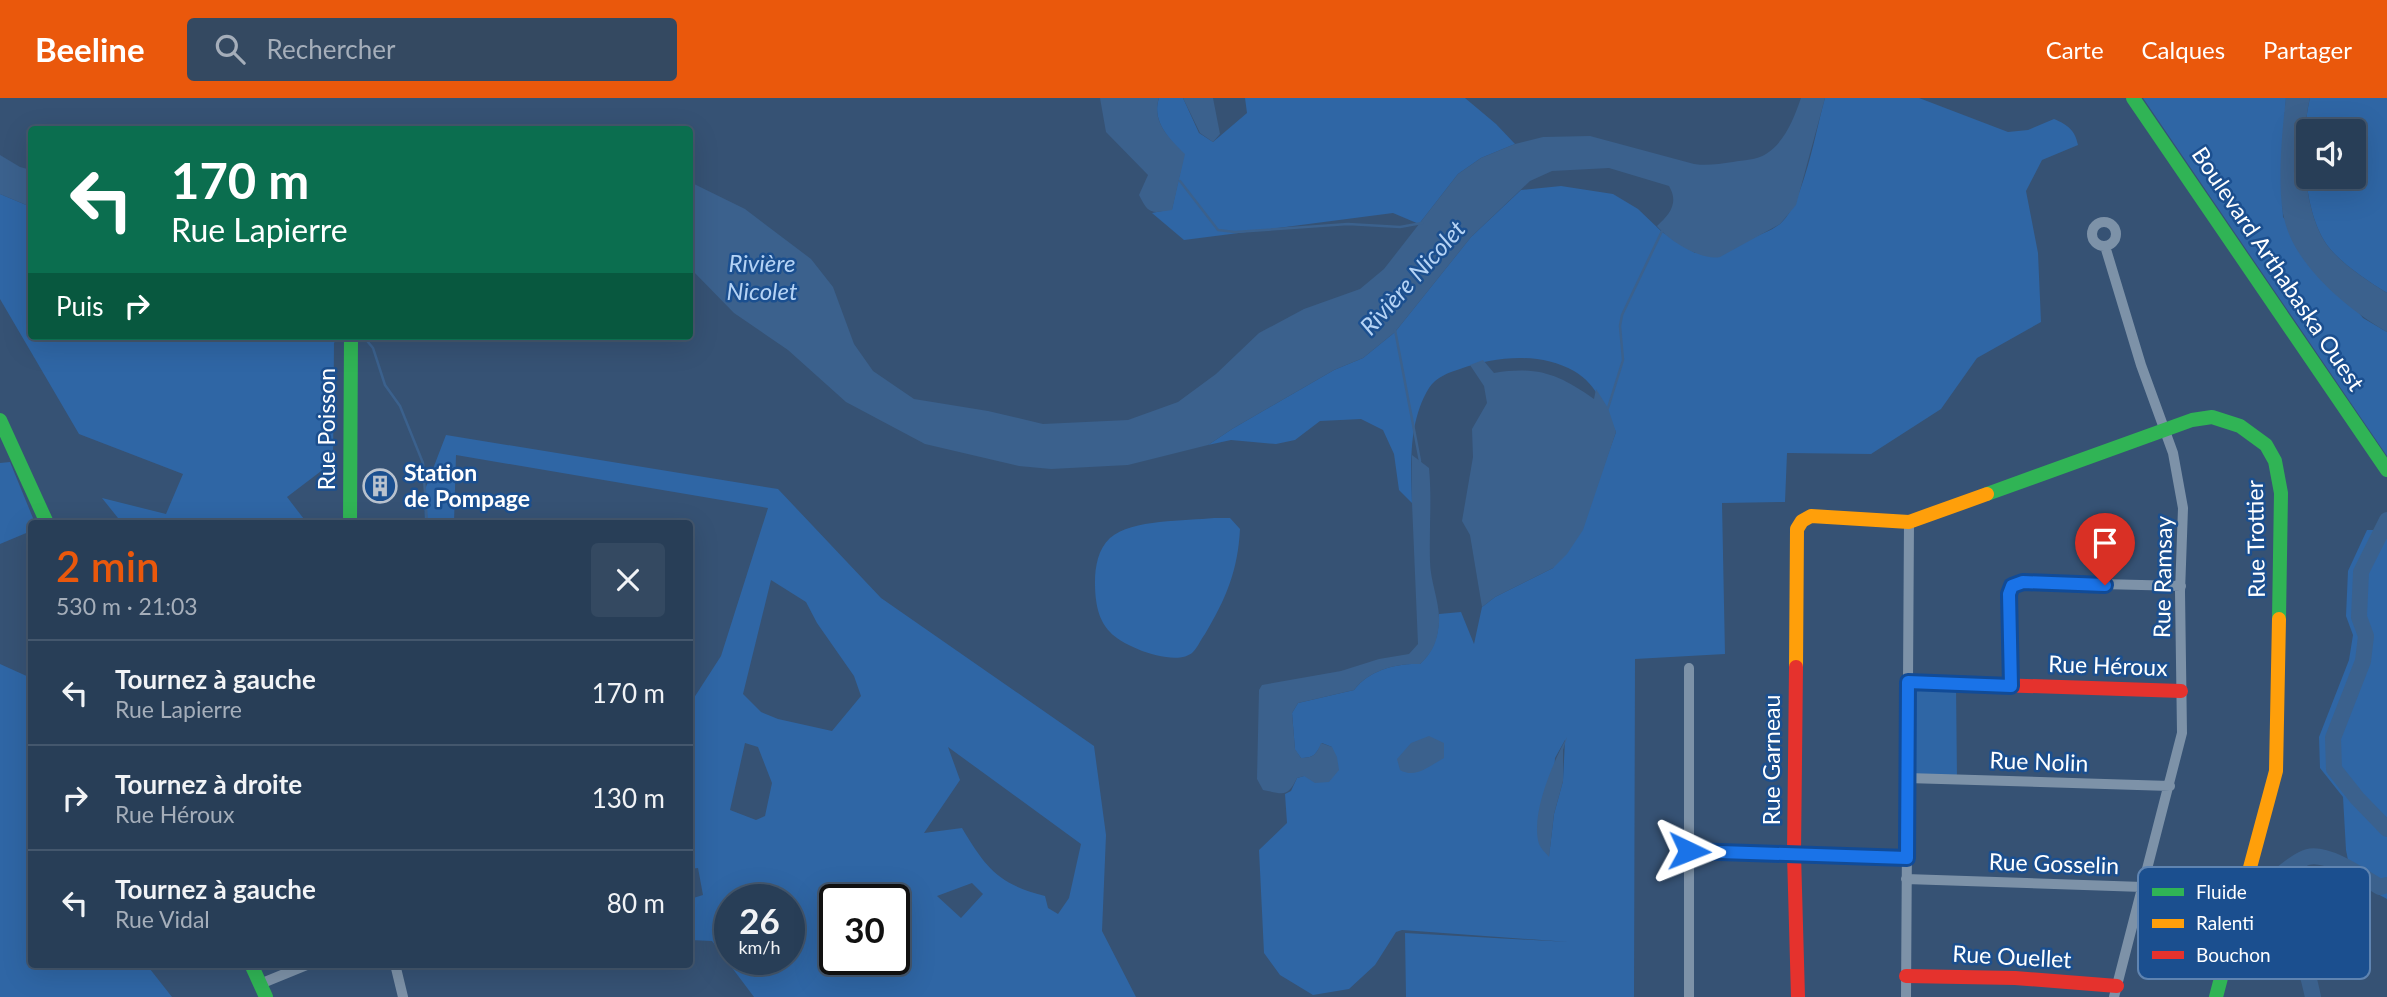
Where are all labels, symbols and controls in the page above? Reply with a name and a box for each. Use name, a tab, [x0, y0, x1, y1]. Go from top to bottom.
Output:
search box	[187, 18, 677, 81]
text: Beeline	[35, 29, 145, 69]
icon: search	[211, 30, 249, 68]
text: Rechercher	[267, 33, 395, 65]
text: Carte	[2046, 35, 2104, 64]
text: Calques	[2142, 35, 2225, 64]
text: Partager	[2263, 35, 2352, 64]
map controls	[2296, 119, 2366, 189]
button: sound	[2296, 119, 2366, 189]
street label: Boulevard Arthabaska Ouest	[2187, 141, 2371, 396]
text: 170 m	[171, 151, 309, 209]
icon: left	[56, 154, 147, 245]
text: Rue Lapierre	[171, 210, 348, 249]
water label: Rivière Nicolet	[1353, 214, 1471, 340]
water label: Rivière Nicolet	[727, 248, 798, 305]
icon: right	[118, 287, 156, 325]
text: Puis	[56, 290, 104, 322]
street label: Rue Poisson	[312, 368, 340, 490]
place label: Station de Pompage	[404, 458, 530, 512]
building icon: Station de Pompage	[361, 467, 399, 505]
street label: Rue Trottier	[2240, 479, 2270, 598]
pin	[2075, 513, 2135, 585]
street label: Rue Ramsay	[2147, 515, 2177, 638]
icon: arrive	[2086, 524, 2124, 562]
text: 2 min	[56, 541, 160, 591]
button: close	[591, 543, 665, 617]
text: 530 m · 21:03	[56, 592, 198, 620]
street label: Rue Héroux	[2048, 649, 2169, 681]
text: Tournez à gauche	[115, 663, 316, 695]
icon: left	[56, 674, 94, 712]
text: 170 m	[592, 677, 665, 709]
text: Rue Lapierre	[115, 695, 242, 723]
street label: Rue Garneau	[1757, 695, 1785, 825]
street label: Rue Nolin	[1989, 745, 2089, 777]
text: Tournez à droite	[115, 768, 302, 800]
icon: right	[56, 779, 94, 817]
text: 130 m	[592, 782, 665, 814]
text: Rue Héroux	[115, 800, 234, 828]
position arrow	[1652, 814, 1726, 888]
street label: Rue Gosselin	[1988, 847, 2120, 879]
legend	[2138, 867, 2370, 979]
text: Tournez à gauche	[115, 873, 316, 905]
text: Fluide	[2196, 880, 2247, 903]
icon: left	[56, 884, 94, 922]
speed limit sign: 30	[819, 884, 910, 975]
text: 80 m	[607, 887, 665, 919]
text: 26	[739, 899, 780, 941]
text: Rue Vidal	[115, 905, 210, 933]
text: Ralenti	[2196, 911, 2254, 934]
text: km/h	[738, 936, 781, 958]
street label: Rue Ouellet	[1952, 939, 2073, 973]
text: Bouchon	[2196, 943, 2271, 966]

